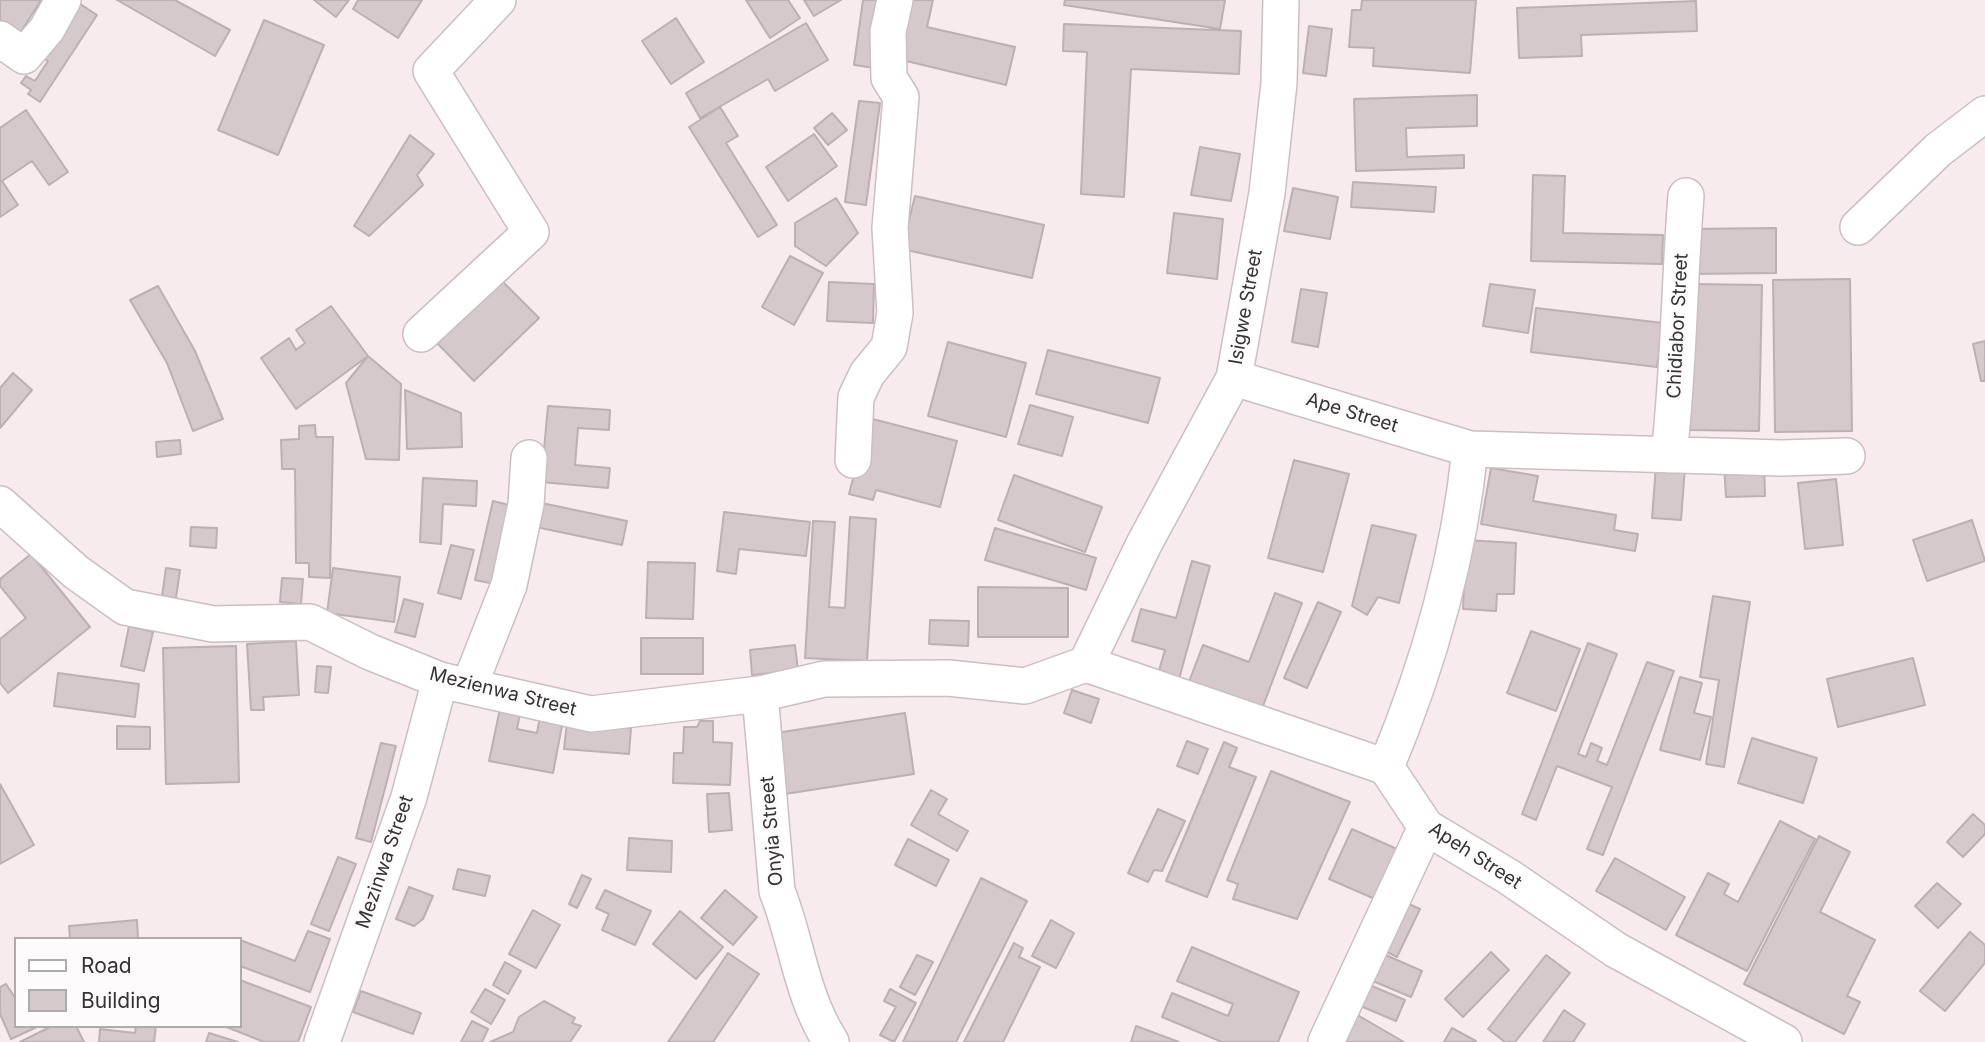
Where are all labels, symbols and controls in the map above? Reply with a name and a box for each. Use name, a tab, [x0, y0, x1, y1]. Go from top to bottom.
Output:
street label: Isigwe Street	[1225, 248, 1267, 366]
street label: Chidiabor Street	[1663, 253, 1693, 399]
street label: Ape Street	[1303, 388, 1401, 438]
street label: Mezienwa Street	[427, 663, 579, 721]
street label: Onyia Street	[756, 775, 788, 887]
street label: Mezinwa Street	[352, 792, 418, 932]
street label: Apeh Street	[1424, 818, 1526, 894]
legend	[14, 937, 242, 1028]
text: Road	[81, 953, 132, 978]
text: Building	[81, 988, 161, 1013]

